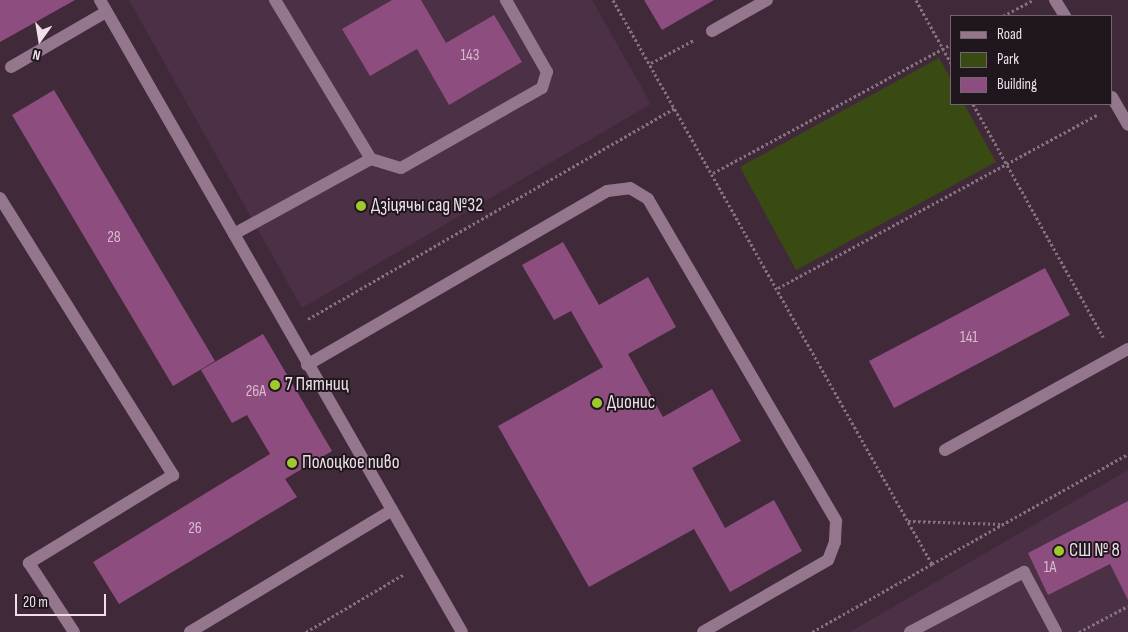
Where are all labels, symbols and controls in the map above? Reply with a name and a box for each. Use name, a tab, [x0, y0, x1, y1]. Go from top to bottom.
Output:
north arrow	[15, 15, 65, 65]
legend	[950, 15, 1113, 105]
text: Road	[997, 25, 1022, 44]
text: N	[31, 46, 42, 64]
house number: 143	[460, 46, 480, 66]
text: Park	[997, 50, 1019, 69]
text: Building	[997, 75, 1037, 94]
place label: Дзіцячы сад №32	[371, 195, 483, 217]
marker: Дзіцячы сад №32	[355, 200, 367, 212]
house number: 28	[107, 228, 121, 248]
house number: 141	[960, 328, 978, 348]
place label: 7 Пятниц	[285, 374, 349, 396]
marker: 7 Пятниц	[269, 379, 281, 391]
house number: 26А	[246, 382, 266, 402]
place label: Дионис	[607, 392, 655, 414]
marker: Дионис	[591, 397, 603, 409]
place label: Полоцкое пиво	[302, 452, 400, 474]
marker: Полоцкое пиво	[286, 457, 298, 469]
house number: 26	[188, 519, 202, 539]
place label: СШ № 8	[1069, 540, 1120, 562]
marker: СШ № 8	[1053, 545, 1065, 557]
house number: 1А	[1044, 558, 1056, 578]
scale bar	[18, 584, 109, 616]
text: 20 m	[23, 593, 48, 612]

